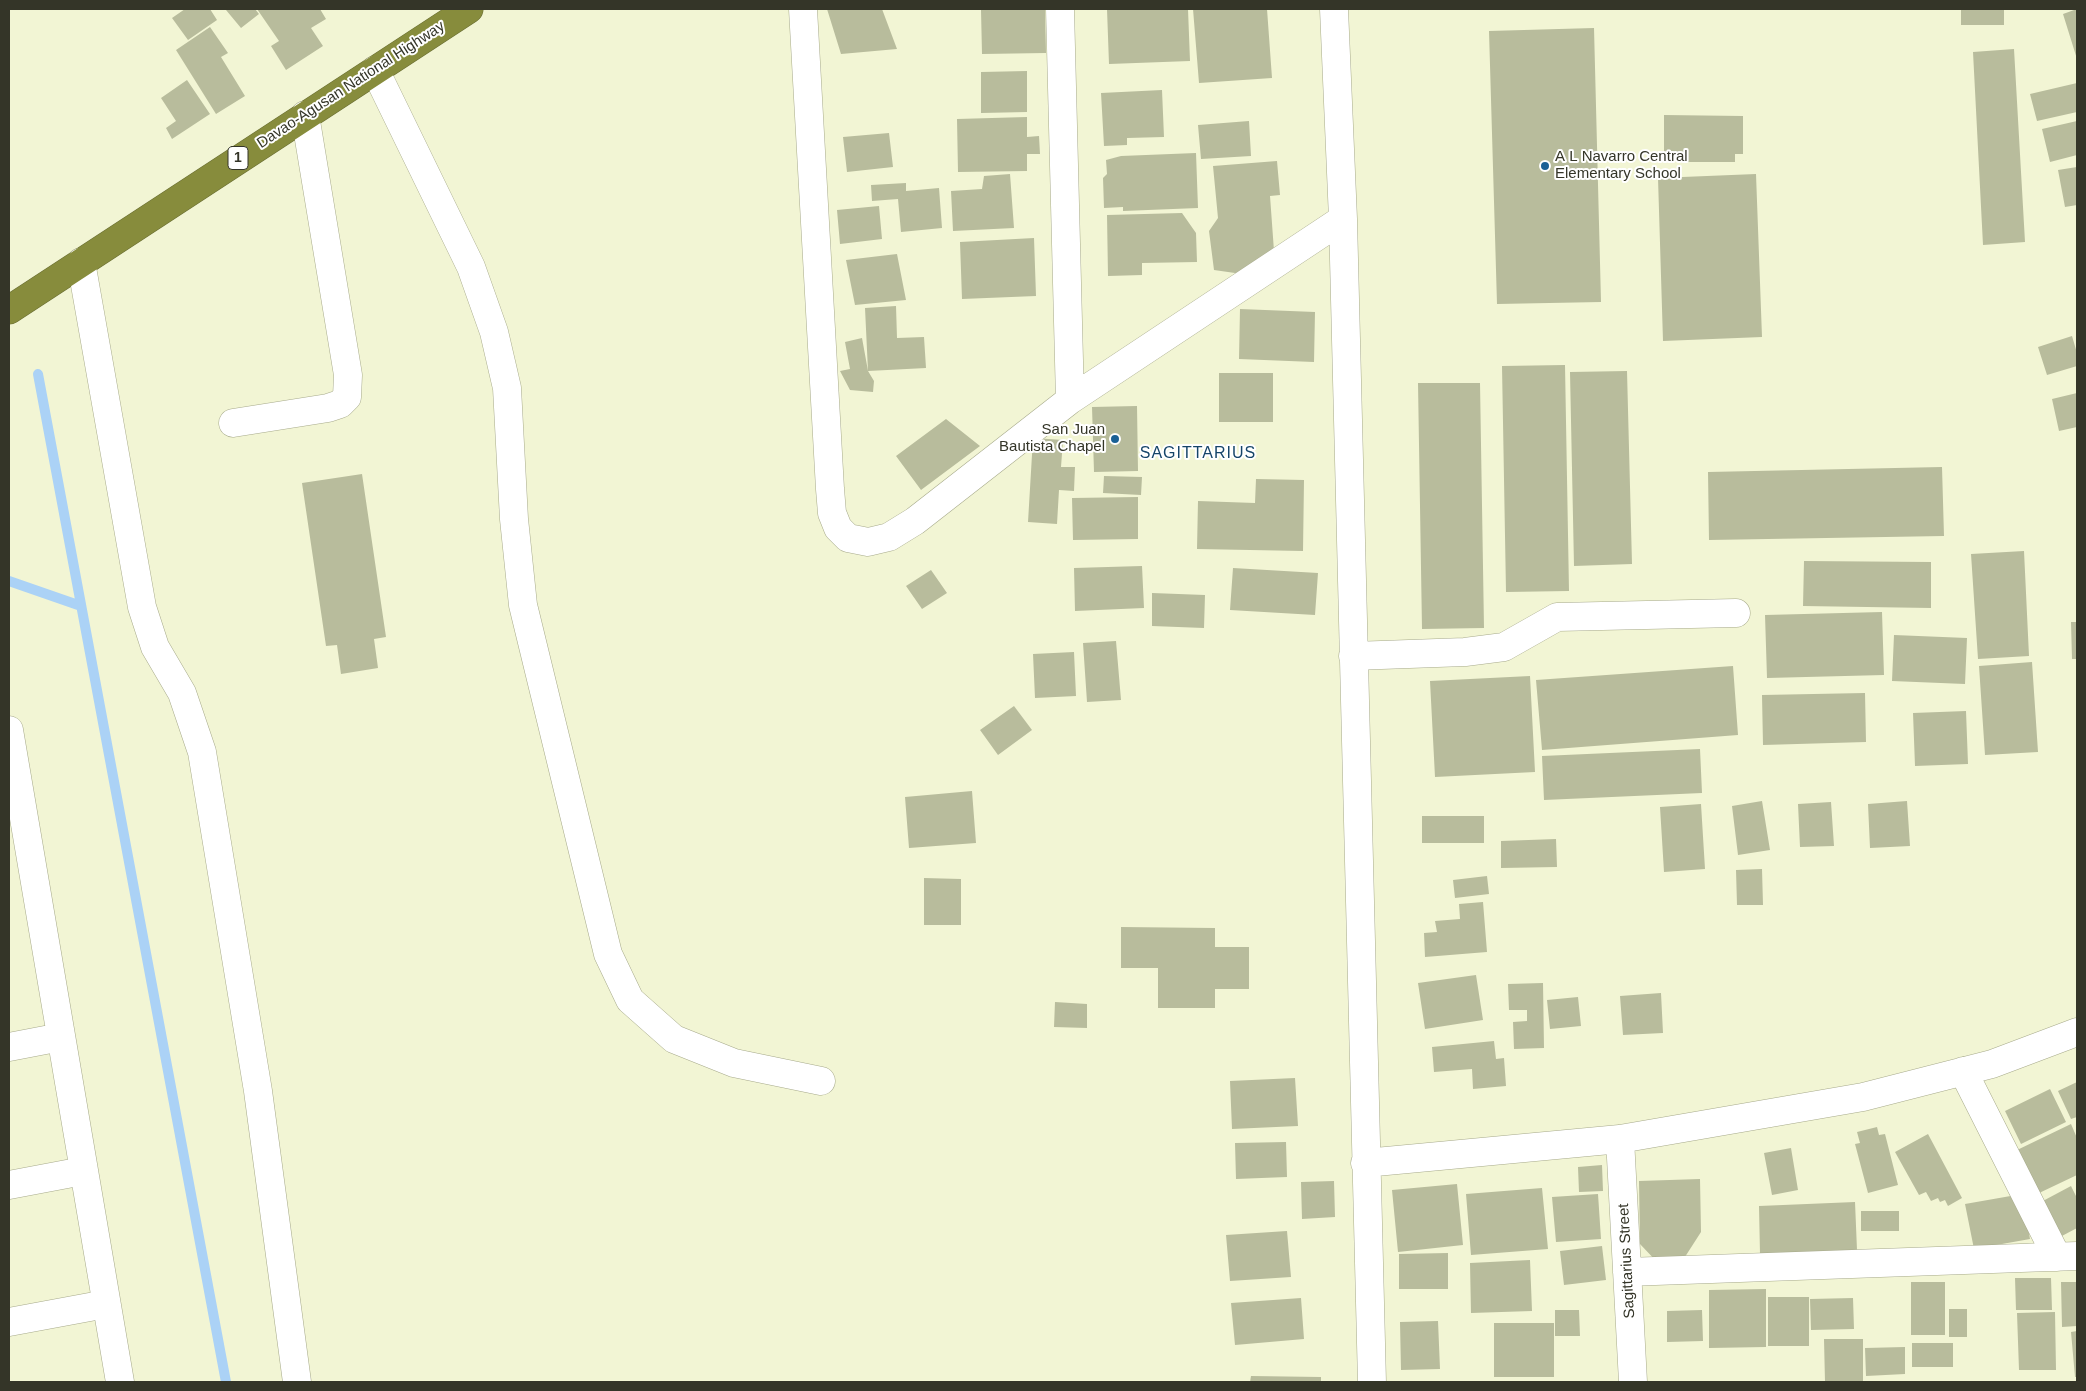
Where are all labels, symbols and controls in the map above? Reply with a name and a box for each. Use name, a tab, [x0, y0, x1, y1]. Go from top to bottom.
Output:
street label: Davao-Agusan National Highway	[254, 18, 448, 152]
road number: 1	[228, 146, 248, 170]
place label: A L Navarro Central Elementary School	[1555, 148, 1688, 183]
marker: A L Navarro Central Elementary School	[1539, 160, 1551, 172]
place label: San Juan Bautista Chapel	[999, 421, 1105, 456]
marker: San Juan Bautista Chapel	[1109, 433, 1121, 445]
district label: SAGITTARIUS	[1138, 444, 1258, 464]
street label: Sagittarius Street	[1615, 1203, 1639, 1319]

